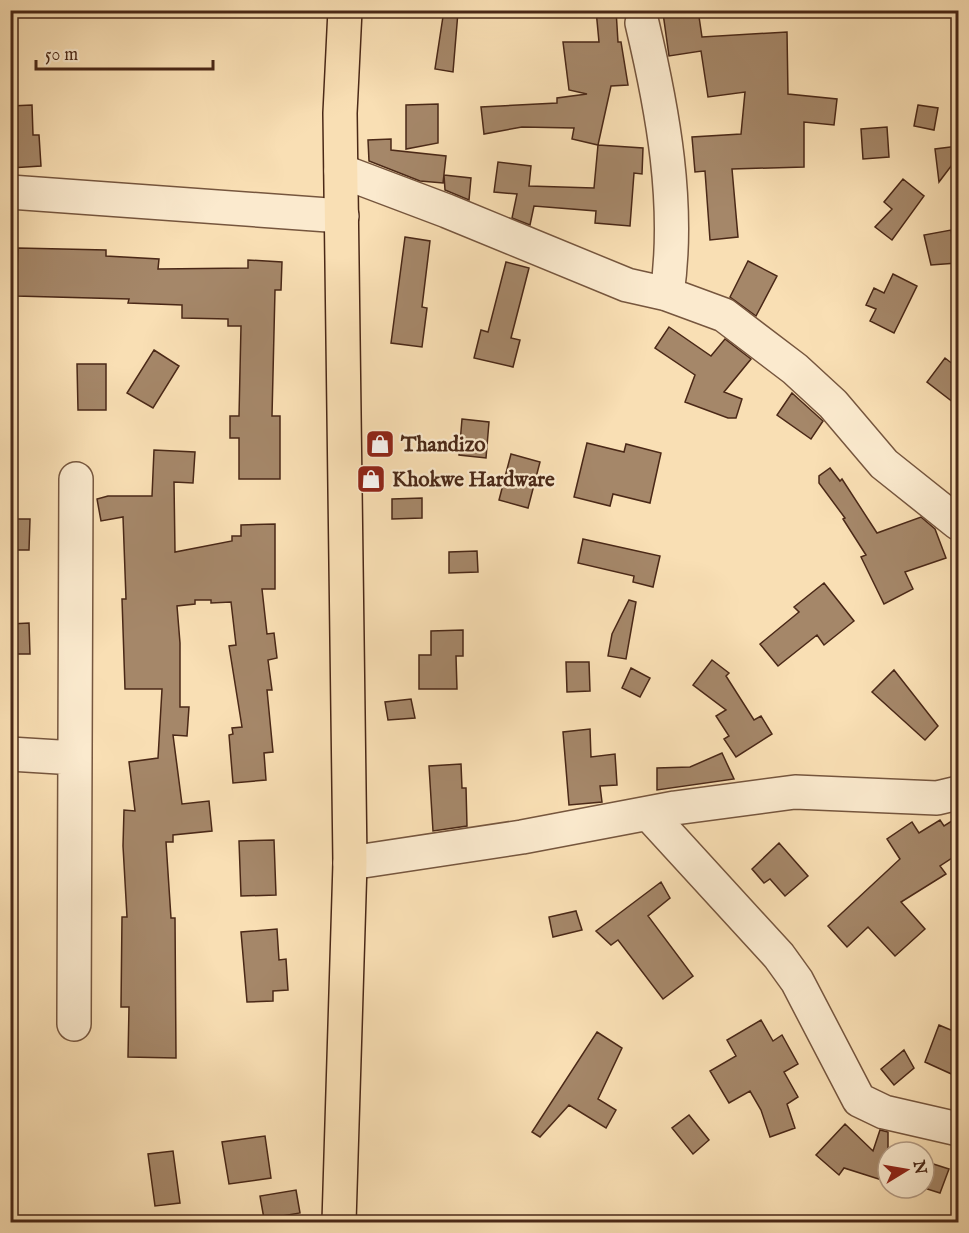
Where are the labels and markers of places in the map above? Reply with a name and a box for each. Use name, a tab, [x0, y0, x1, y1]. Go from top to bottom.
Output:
shop icon: Thandizo	[364, 428, 396, 460]
place label: Thandizo	[400, 432, 486, 459]
shop icon: Khokwe Hardware	[355, 463, 387, 495]
place label: Khokwe Hardware	[392, 467, 555, 494]

